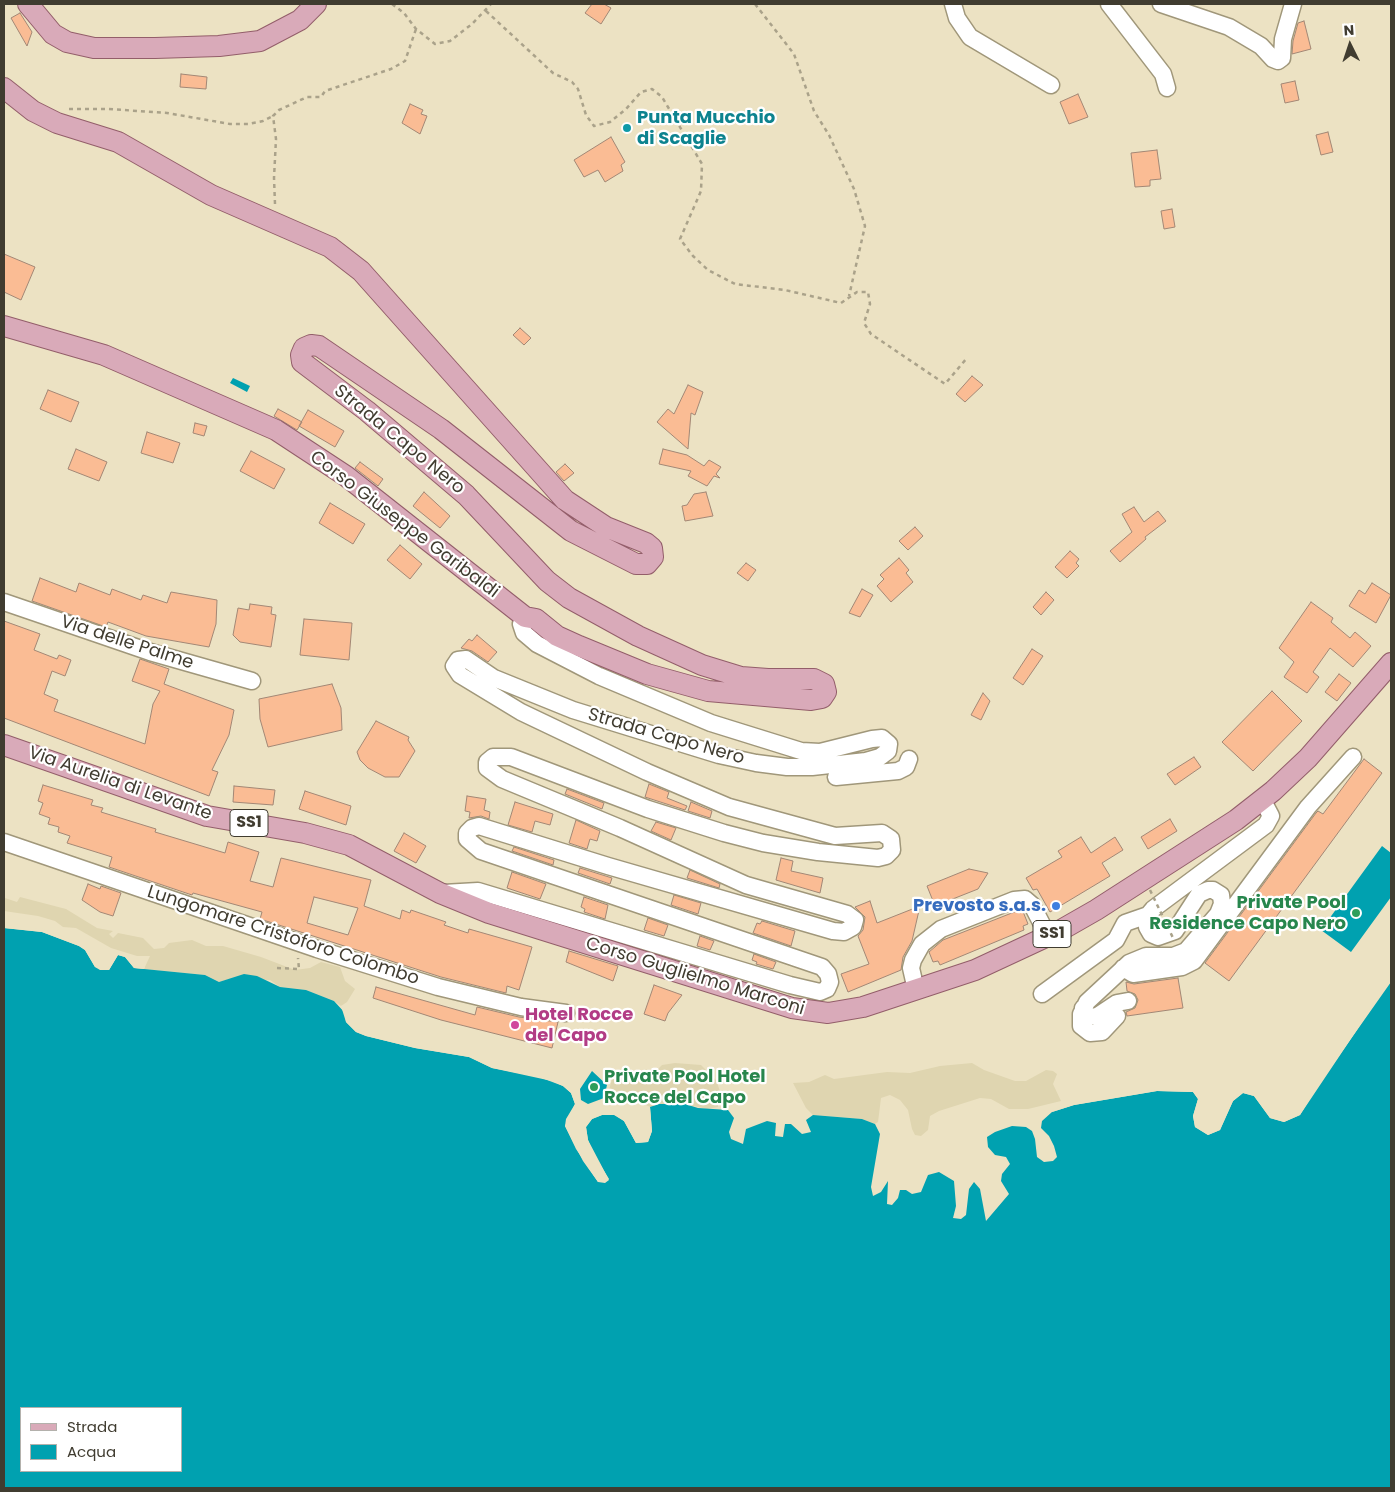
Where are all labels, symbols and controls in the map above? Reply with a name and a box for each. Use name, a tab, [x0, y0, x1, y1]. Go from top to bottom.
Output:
north arrow	[1325, 20, 1375, 70]
text: N	[1343, 20, 1355, 40]
place label: Punta Mucchio di Scaglie	[637, 107, 775, 150]
marker: Punta Mucchio di Scaglie	[621, 122, 633, 134]
street label: Strada Capo Nero	[329, 381, 469, 499]
street label: Corso Giuseppe Garibaldi	[305, 447, 503, 603]
street label: Via delle Palme	[58, 611, 196, 675]
street label: Strada Capo Nero	[585, 704, 747, 770]
street label: Via Aurelia di Levante	[25, 742, 215, 826]
road number: SS1	[230, 810, 268, 836]
street label: Lungomare Cristoforo Colombo	[144, 882, 422, 990]
place label: Private Pool Residence Capo Nero	[1149, 892, 1346, 934]
place label: Prevosto s.a.s.	[913, 895, 1046, 917]
marker: Prevosto s.a.s.	[1050, 900, 1062, 912]
marker: Private Pool Residence Capo Nero	[1350, 907, 1362, 919]
road number: SS1	[1033, 921, 1071, 948]
street label: Corso Guglielmo Marconi	[583, 933, 807, 1021]
place label: Hotel Rocce del Capo	[525, 1004, 633, 1046]
marker: Hotel Rocce del Capo	[509, 1019, 521, 1031]
place label: Private Pool Hotel Rocce del Capo	[604, 1066, 766, 1108]
marker: Private Pool Hotel Rocce del Capo	[588, 1081, 600, 1093]
legend	[20, 1407, 182, 1472]
text: Strada	[67, 1416, 117, 1437]
text: Acqua	[67, 1441, 116, 1462]

